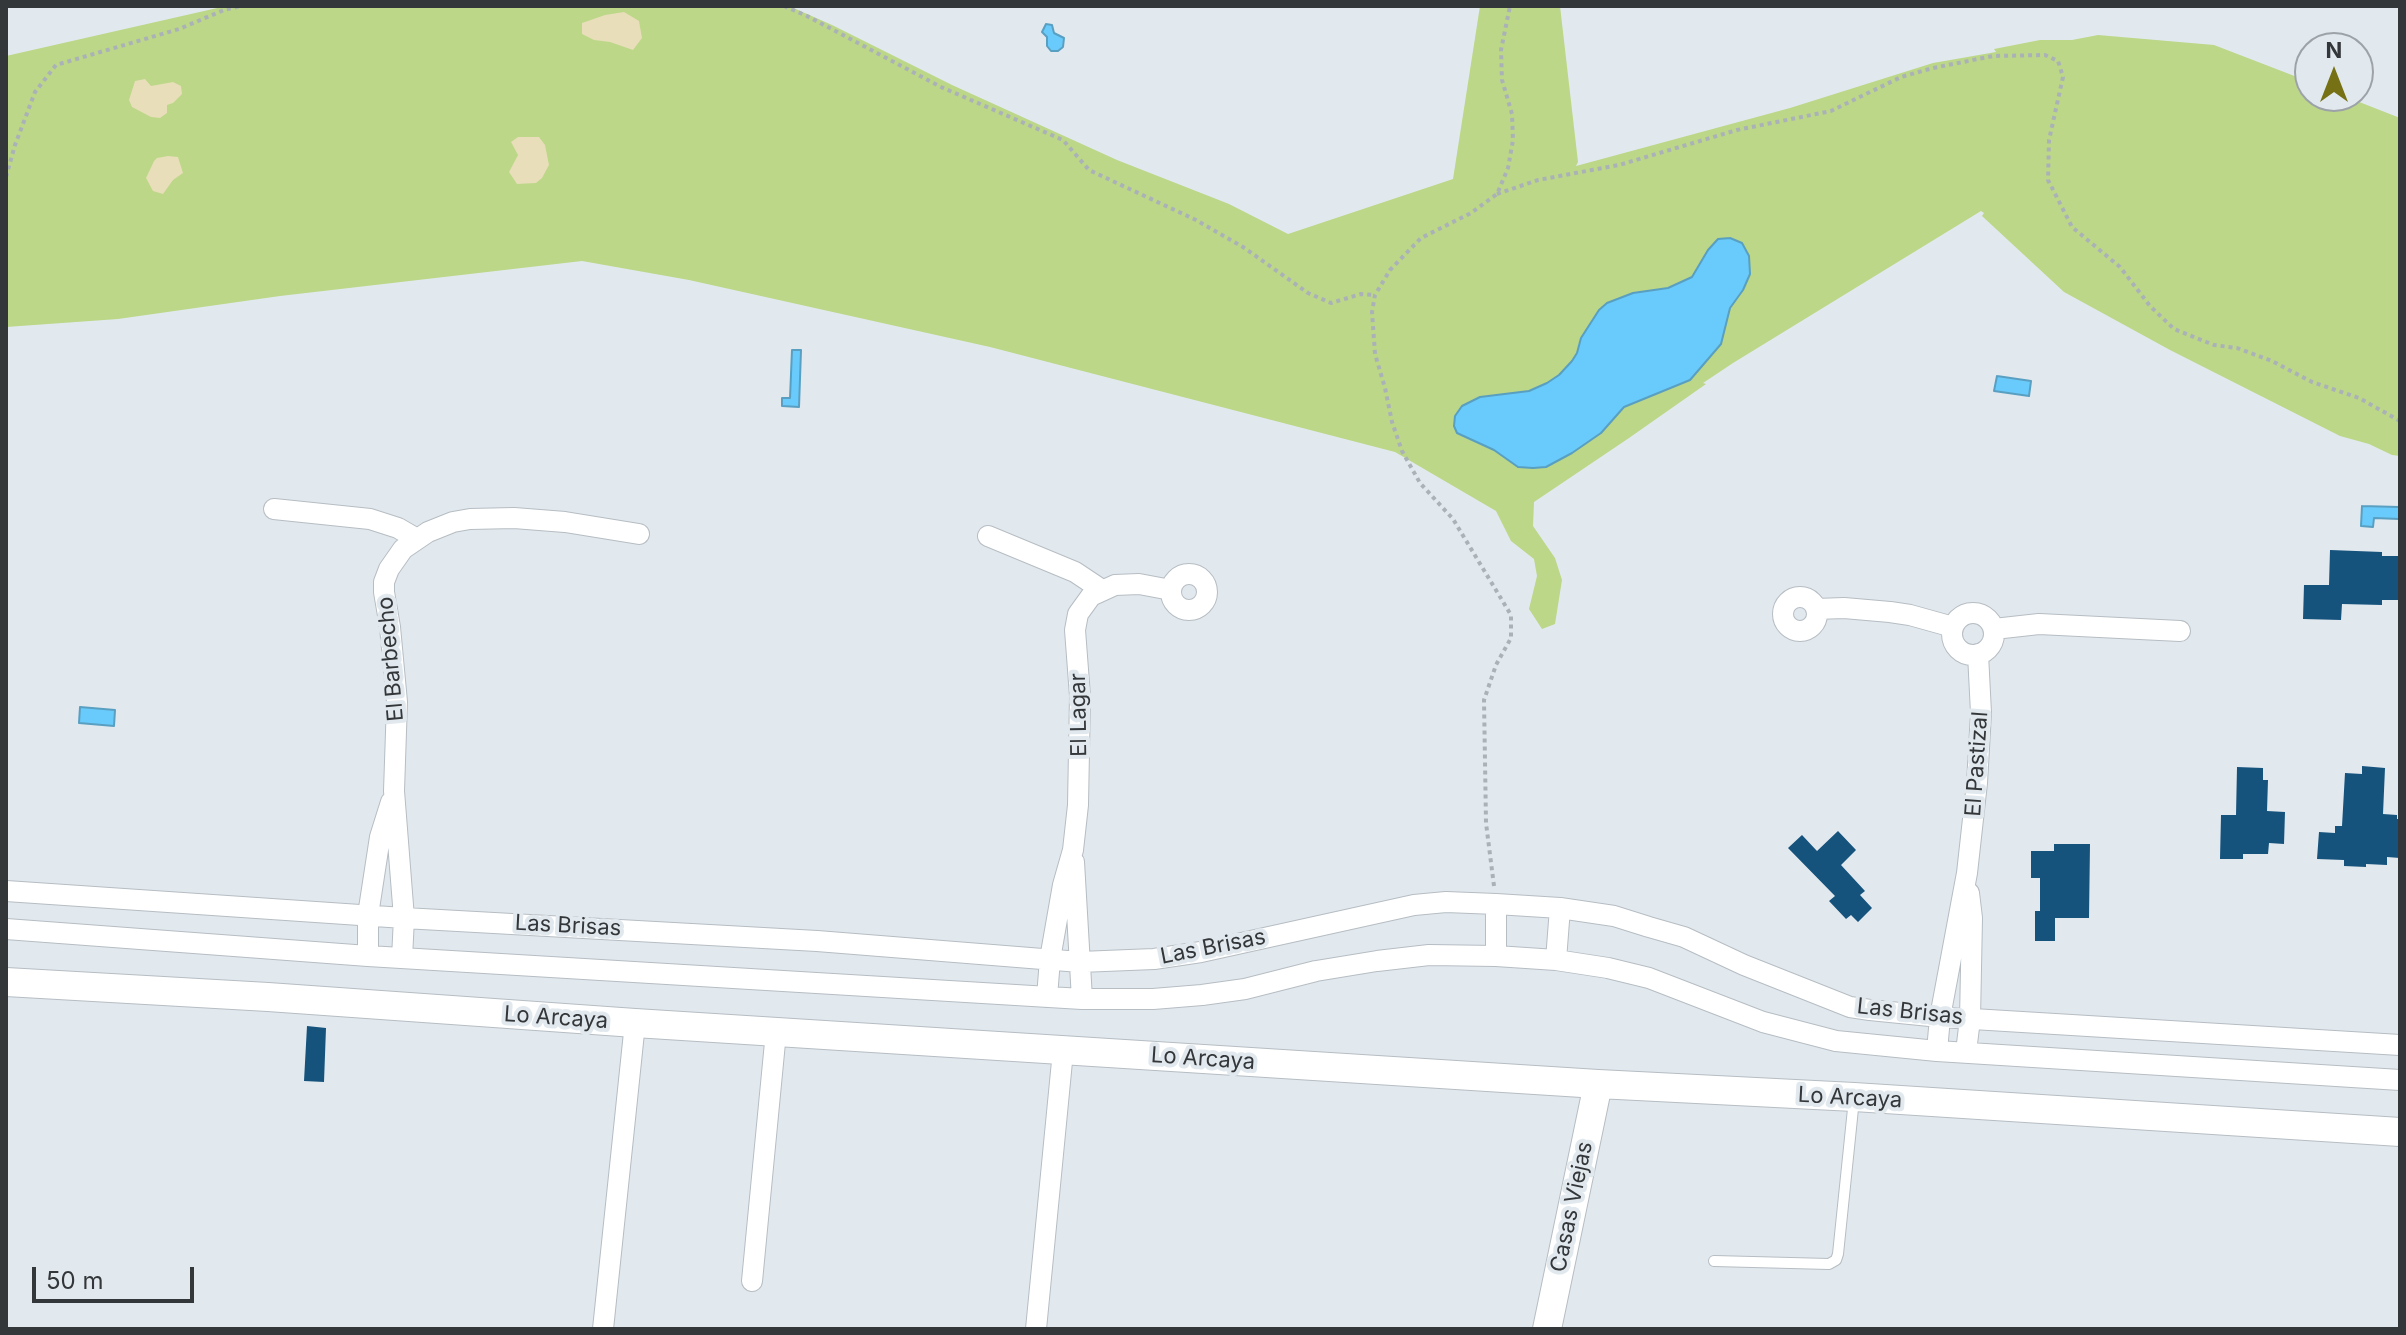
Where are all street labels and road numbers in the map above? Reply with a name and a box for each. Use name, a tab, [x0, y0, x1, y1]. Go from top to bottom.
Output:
street label: El Barbecho	[372, 595, 410, 723]
street label: El Lagar	[1065, 673, 1093, 757]
street label: El Pastizal	[1960, 711, 1994, 817]
street label: Las Brisas	[514, 910, 622, 942]
street label: Las Brisas	[1158, 924, 1268, 970]
street label: Las Brisas	[1856, 993, 1964, 1031]
street label: Lo Arcaya	[503, 1001, 609, 1035]
street label: Lo Arcaya	[1150, 1042, 1256, 1076]
street label: Lo Arcaya	[1797, 1082, 1903, 1114]
street label: Casas Viejas	[1545, 1139, 1599, 1275]

